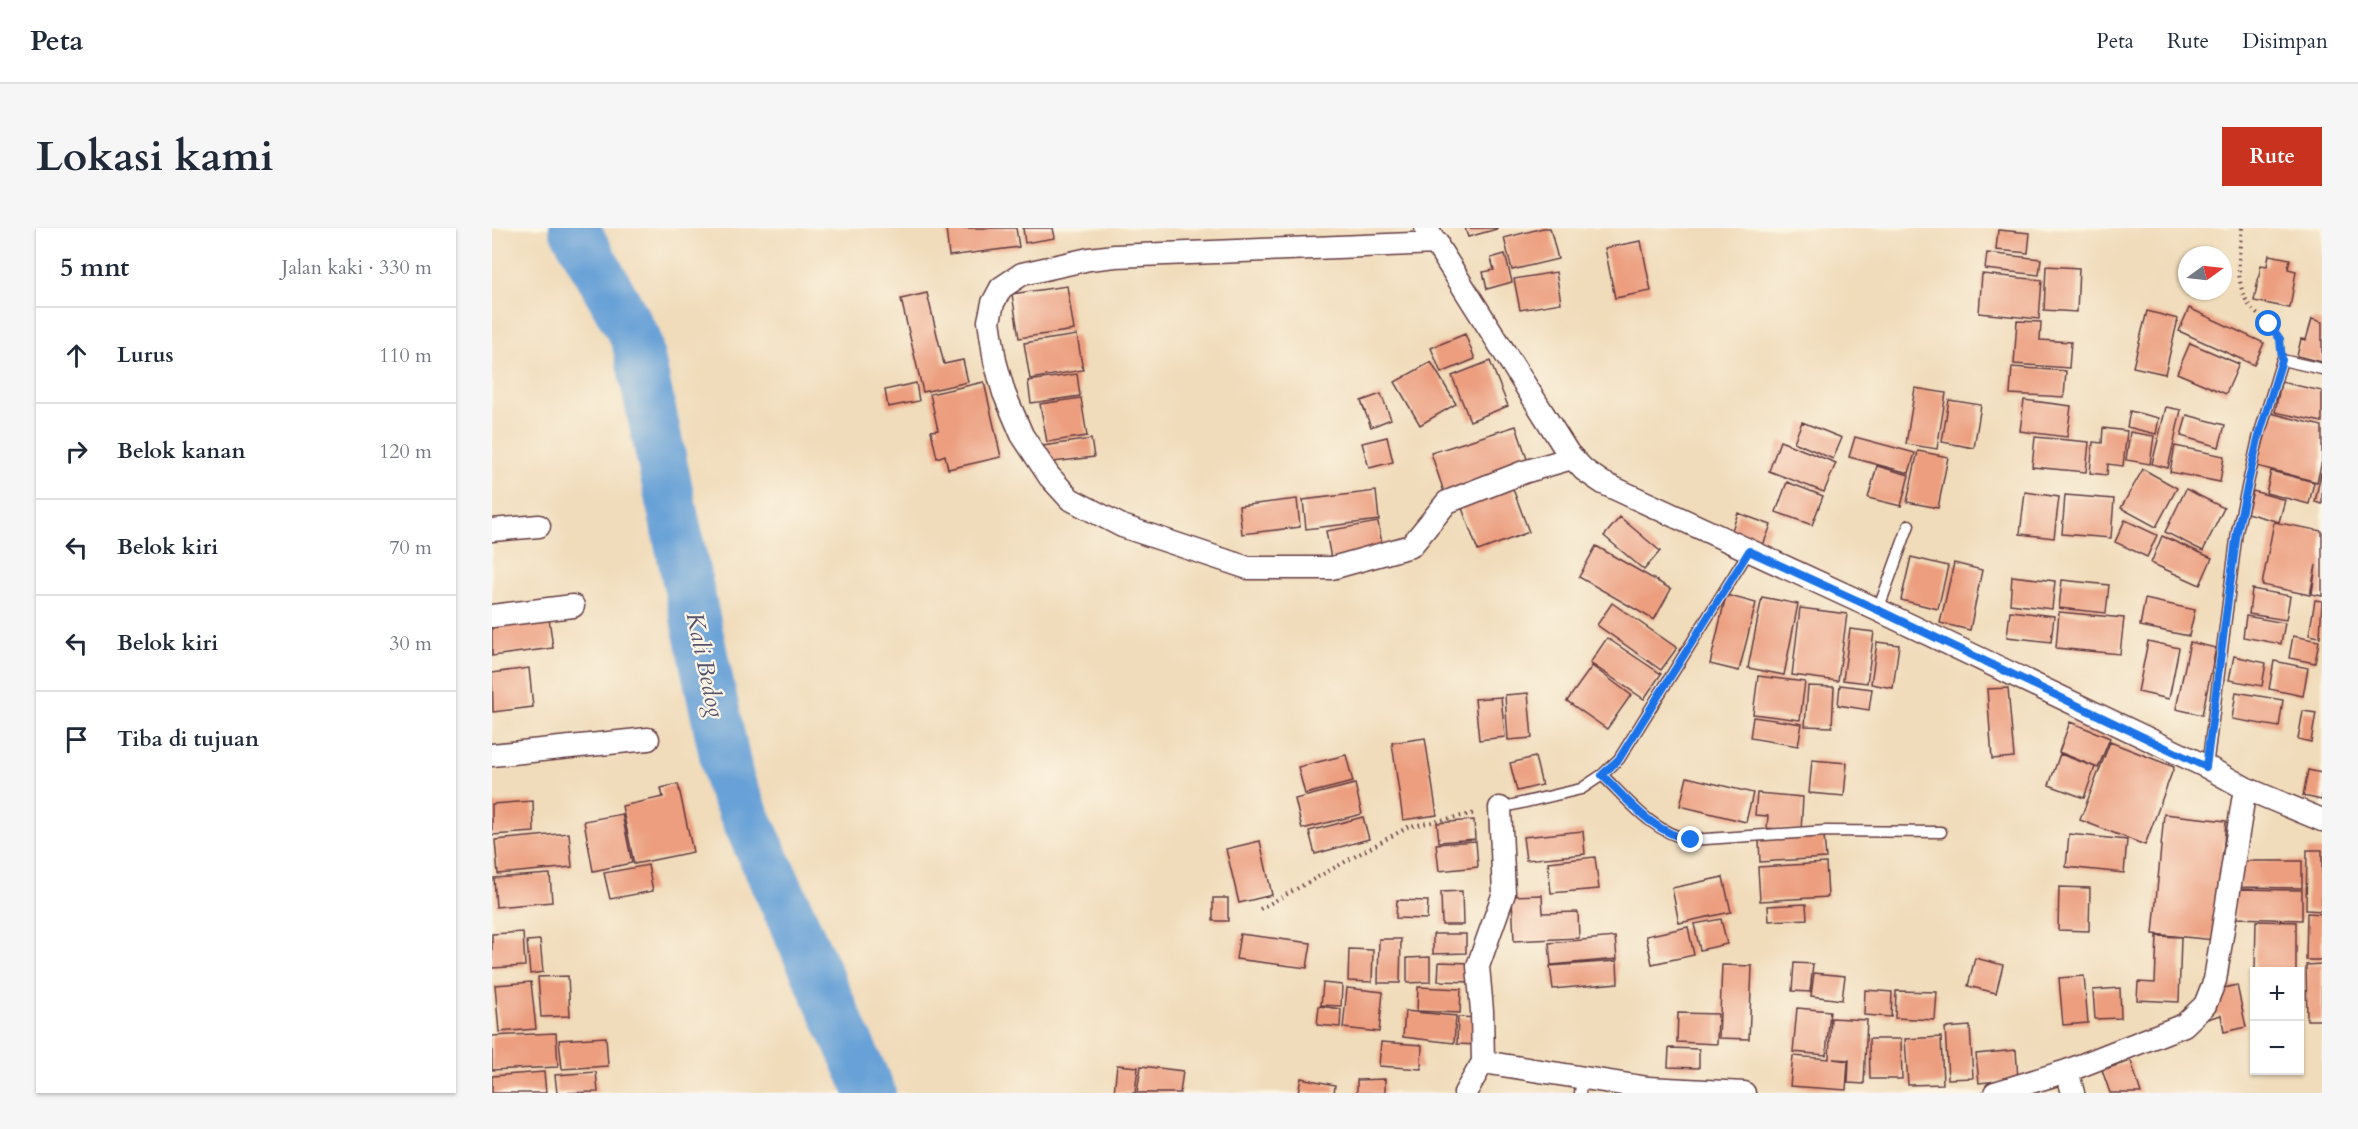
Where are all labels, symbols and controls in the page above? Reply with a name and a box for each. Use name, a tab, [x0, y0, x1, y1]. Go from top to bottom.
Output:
text: Peta	[30, 22, 83, 60]
text: Peta	[2096, 27, 2134, 56]
text: Rute	[2167, 27, 2209, 56]
text: Disimpan	[2242, 27, 2328, 56]
button: Rute	[2222, 127, 2322, 186]
text: Lokasi kami	[36, 128, 274, 185]
north arrow	[2178, 246, 2232, 300]
text: 5 mnt	[60, 250, 129, 285]
text: Jalan kaki · 330 m	[282, 254, 432, 281]
route start	[2255, 310, 2281, 336]
icon: ahead	[60, 339, 93, 372]
text: Lurus	[117, 340, 174, 370]
text: 110 m	[379, 342, 432, 369]
icon: right	[60, 435, 93, 468]
text: Belok kanan	[117, 436, 246, 466]
text: 120 m	[379, 438, 432, 465]
icon: left	[60, 531, 93, 564]
text: Belok kiri	[117, 532, 218, 562]
text: 70 m	[389, 534, 432, 561]
water label: Kali Bedog	[678, 609, 732, 721]
icon: left	[60, 627, 93, 660]
text: Belok kiri	[117, 628, 218, 658]
text: 30 m	[389, 630, 432, 657]
icon: arrive	[60, 723, 93, 756]
text: Tiba di tujuan	[117, 724, 259, 754]
route end	[1677, 826, 1703, 852]
map controls	[2250, 967, 2304, 1075]
button: +	[2250, 967, 2304, 1021]
button: −	[2250, 1021, 2304, 1075]

